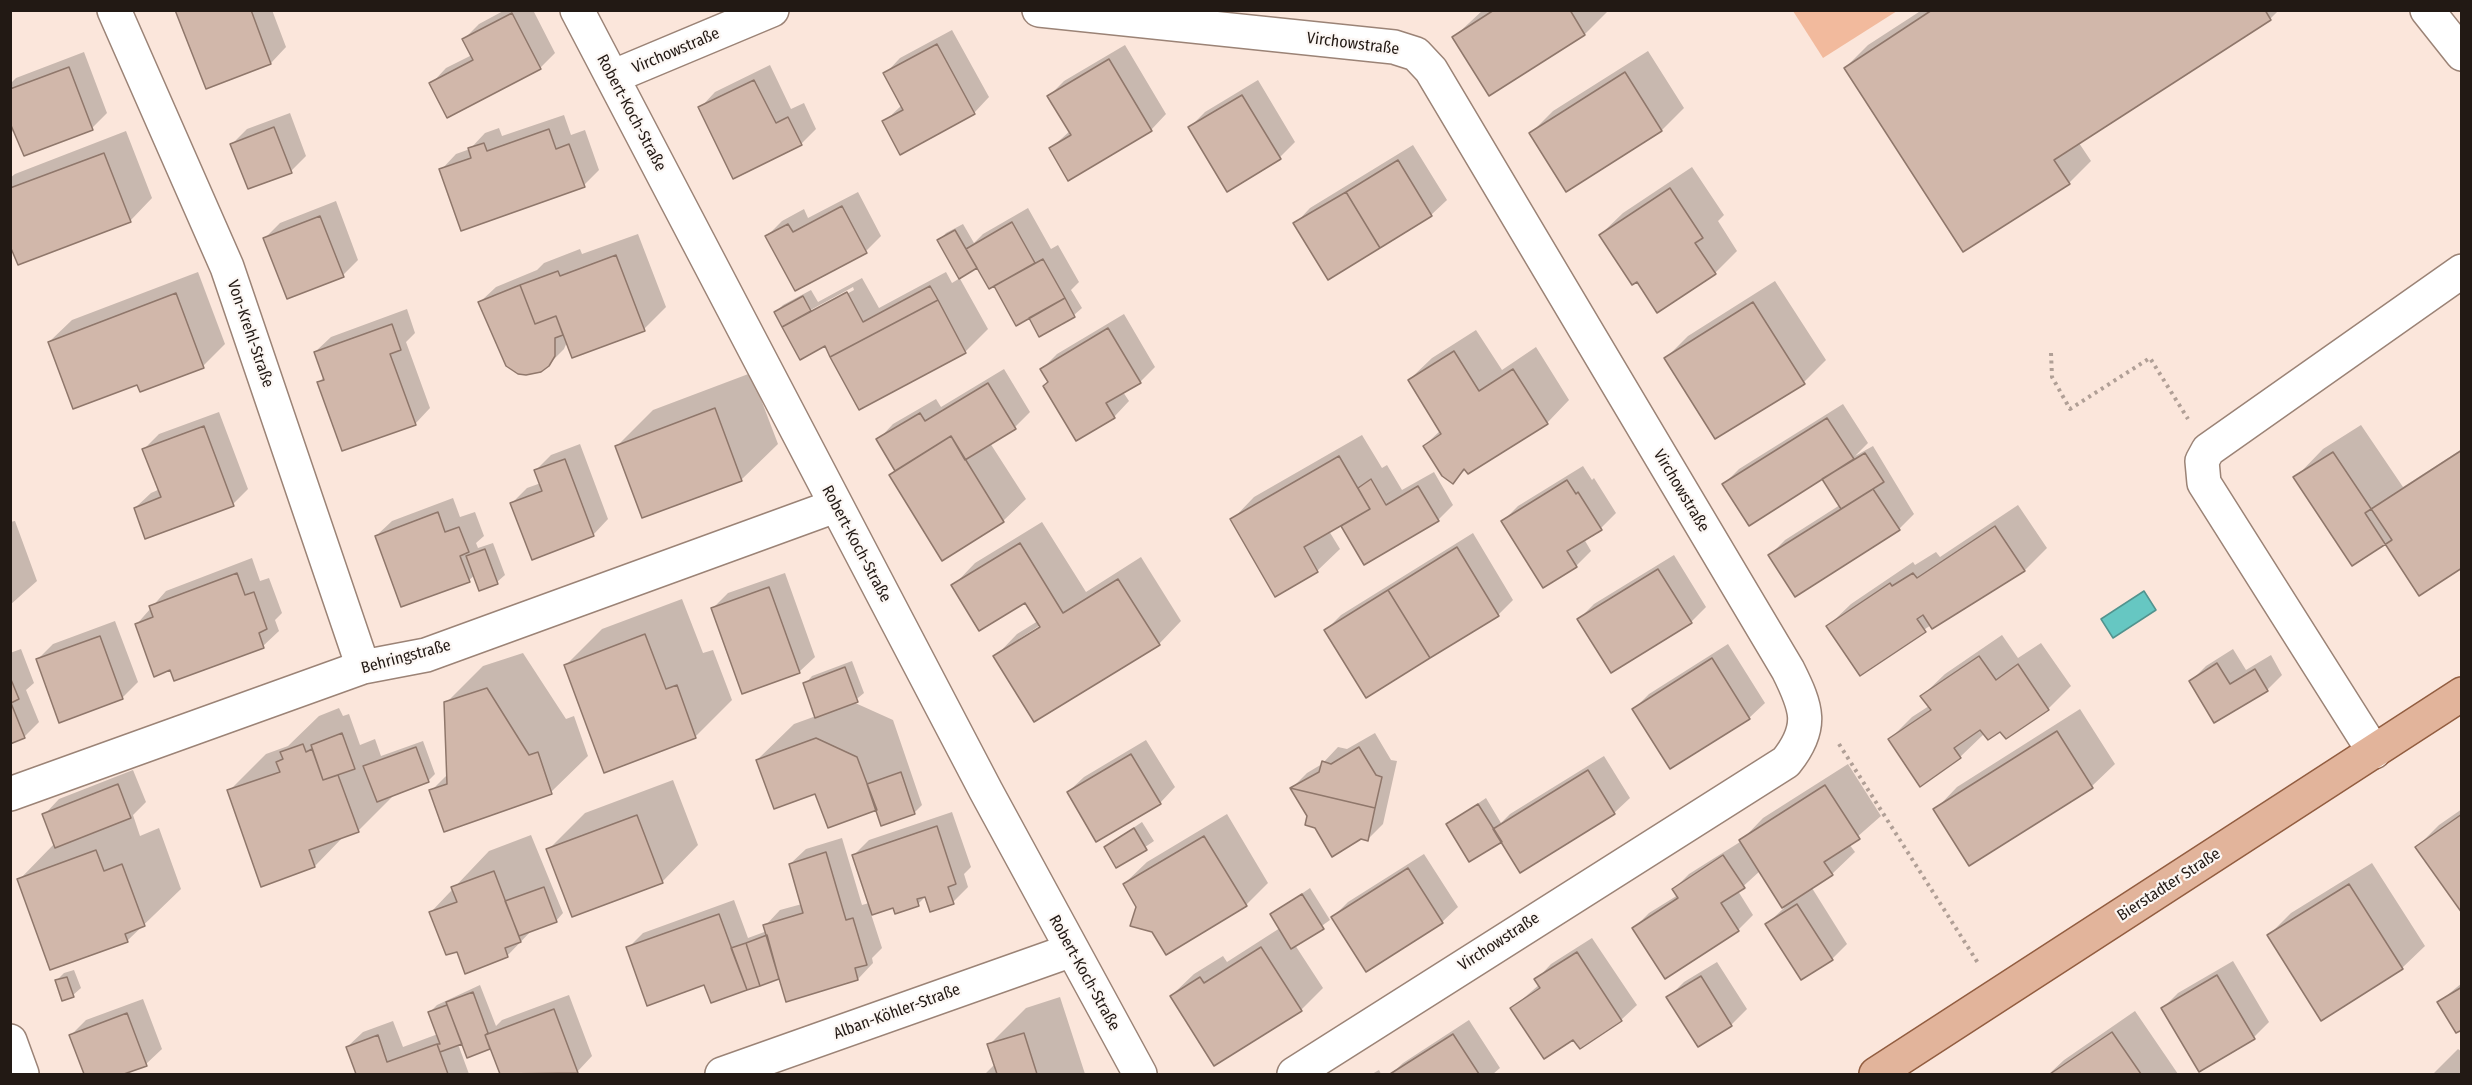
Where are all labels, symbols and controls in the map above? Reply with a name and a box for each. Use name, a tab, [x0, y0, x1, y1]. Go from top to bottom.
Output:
street label: Virchowstraße	[629, 24, 723, 78]
street label: Virchowstraße	[1306, 29, 1400, 59]
street label: Robert-Koch-Straße	[592, 51, 670, 175]
street label: Von-Krehl-Straße	[223, 278, 277, 390]
street label: Virchowstraße	[1649, 446, 1713, 536]
street label: Robert-Koch-Straße	[817, 482, 895, 606]
street label: Behringstraße	[359, 636, 453, 678]
street label: Bierstadter Straße	[2114, 844, 2224, 926]
street label: Virchowstraße	[1455, 909, 1543, 975]
street label: Robert-Koch-Straße	[1044, 912, 1124, 1034]
street label: Alban-Köhler-Straße	[831, 980, 963, 1044]

